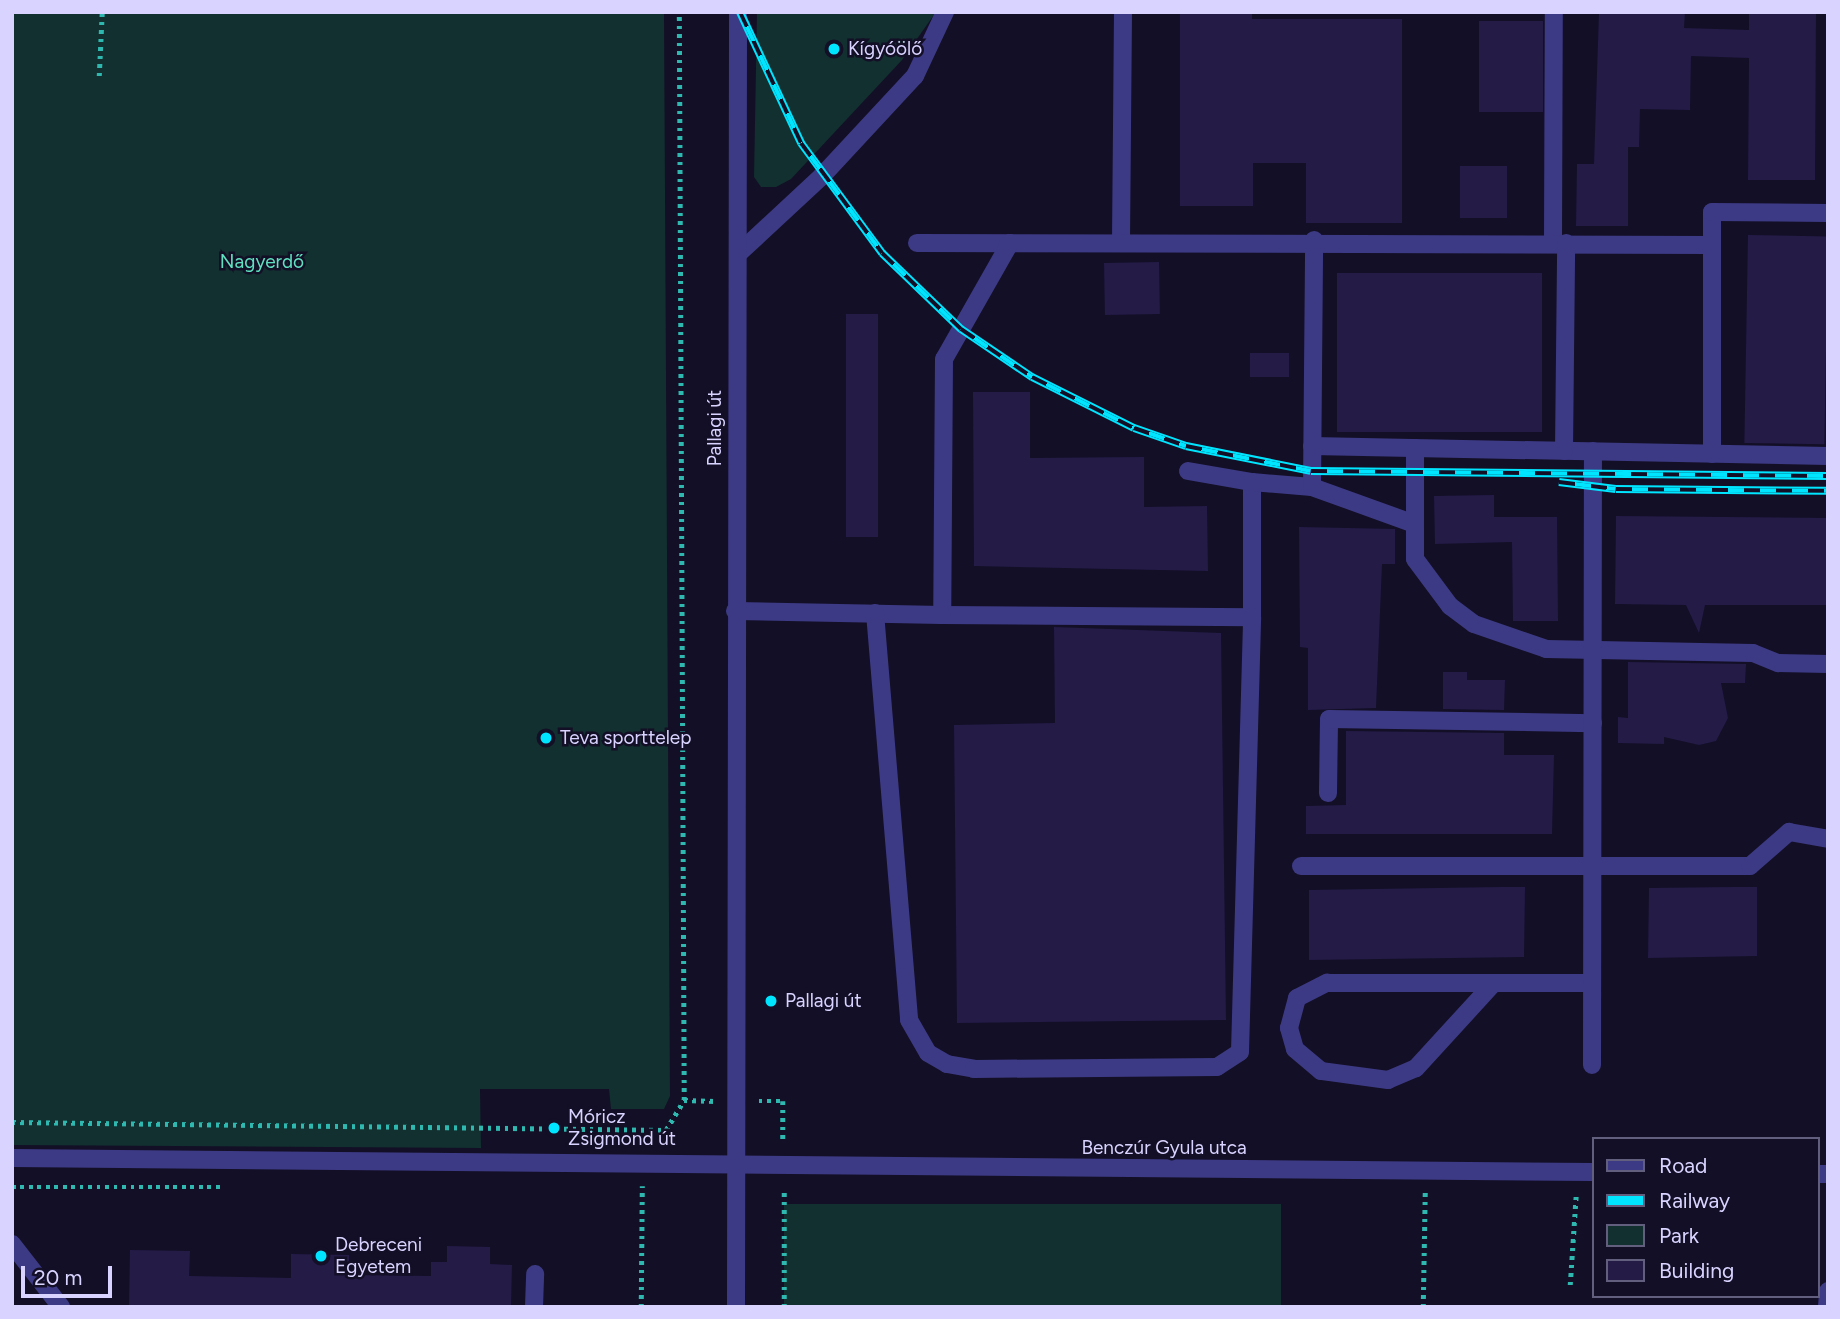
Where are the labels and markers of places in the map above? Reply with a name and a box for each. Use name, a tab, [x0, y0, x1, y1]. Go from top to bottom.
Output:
place label: Kígyóölő	[848, 38, 922, 60]
marker: Kígyóölő	[826, 41, 842, 57]
place label: Teva sporttelep	[560, 727, 691, 749]
marker: Teva sporttelep	[538, 730, 554, 746]
place label: Pallagi út	[785, 990, 862, 1012]
marker: Pallagi út	[763, 993, 779, 1009]
place label: Móricz Zsigmond út	[568, 1106, 676, 1150]
marker: Móricz Zsigmond út	[546, 1120, 562, 1136]
place label: Debreceni Egyetem	[335, 1234, 422, 1278]
marker: Debreceni Egyetem	[313, 1248, 329, 1264]

